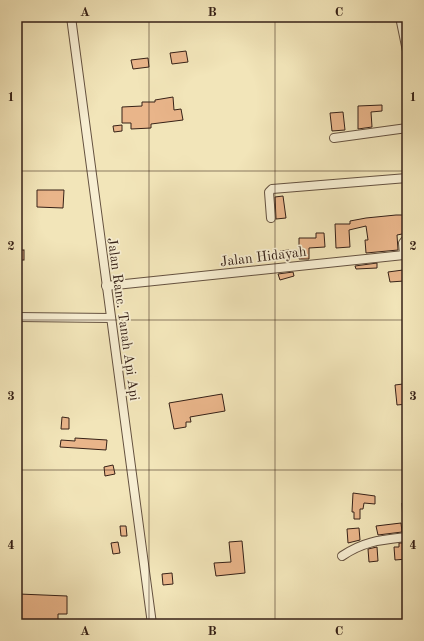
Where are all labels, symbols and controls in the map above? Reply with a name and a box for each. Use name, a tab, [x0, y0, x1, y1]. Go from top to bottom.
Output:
text: A	[80, 6, 90, 19]
text: B	[207, 6, 217, 19]
text: C	[335, 6, 343, 19]
text: 1	[7, 91, 15, 104]
text: 1	[409, 91, 417, 104]
street label: Jalan Ranc. Tanah Api Api	[105, 237, 141, 402]
text: 2	[7, 240, 15, 253]
text: 2	[409, 240, 417, 253]
street label: Jalan Hidayah	[219, 245, 308, 269]
text: 3	[7, 390, 15, 403]
text: 3	[409, 390, 417, 403]
text: 4	[7, 539, 15, 552]
text: 4	[409, 539, 417, 552]
text: A	[80, 625, 90, 638]
text: B	[207, 625, 217, 638]
text: C	[335, 625, 343, 638]

